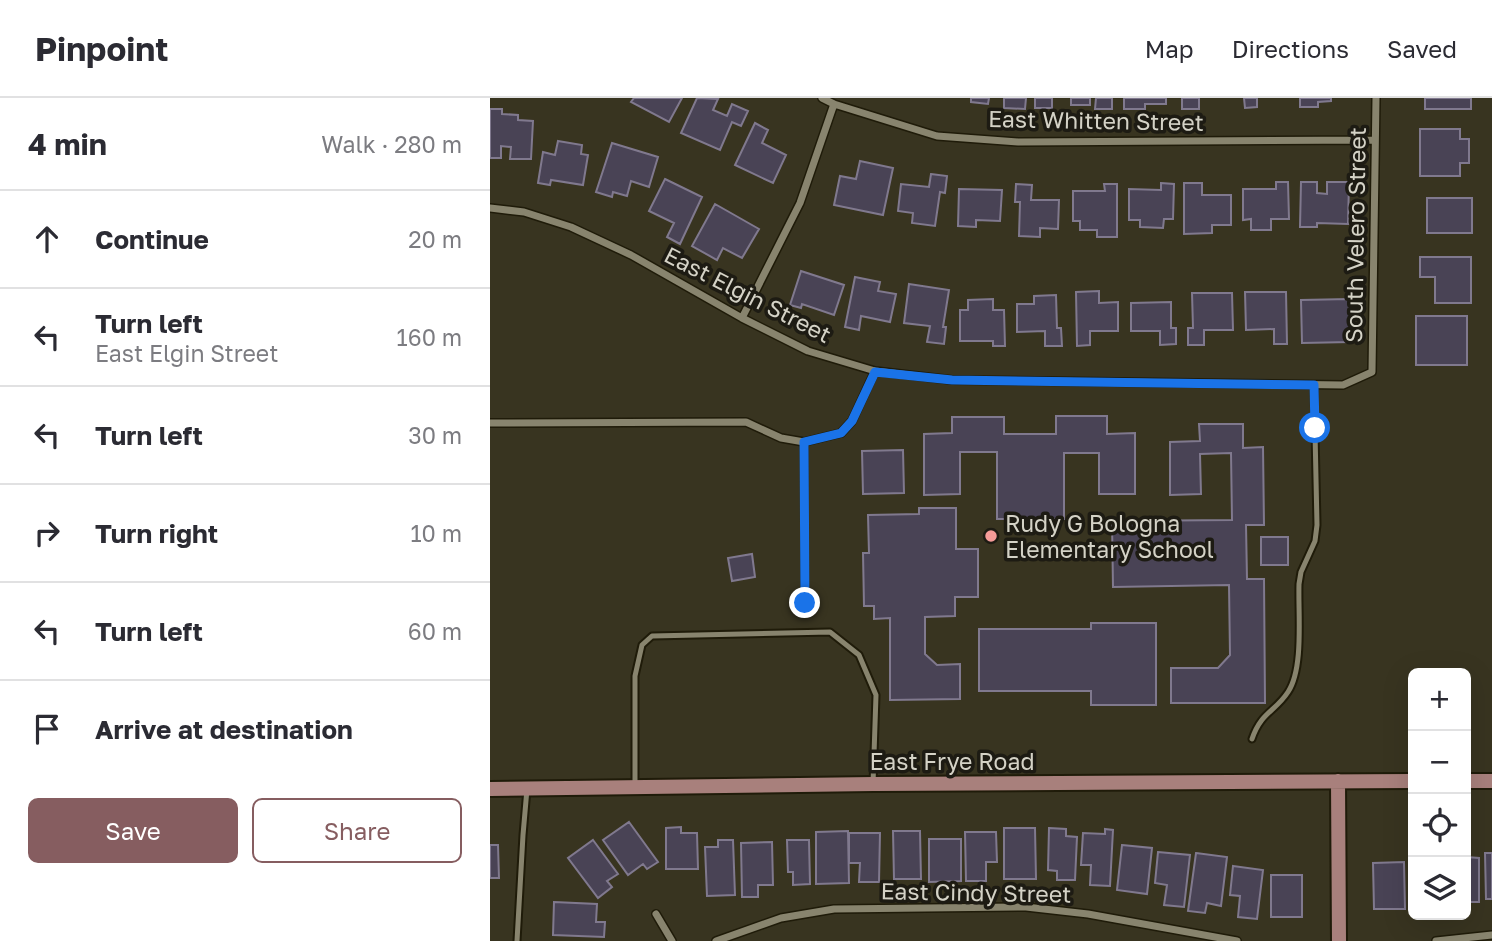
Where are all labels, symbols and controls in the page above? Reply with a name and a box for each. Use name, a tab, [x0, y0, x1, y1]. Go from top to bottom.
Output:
text: Pinpoint	[35, 29, 168, 68]
text: Map	[1145, 34, 1194, 63]
text: Directions	[1232, 34, 1349, 63]
text: Saved	[1387, 34, 1457, 63]
street label: East Whitten Street	[988, 104, 1204, 136]
text: 4 min	[28, 126, 107, 162]
street label: South Velero Street	[1339, 127, 1371, 343]
text: Walk · 280 m	[321, 130, 462, 158]
icon: ahead	[28, 220, 66, 258]
text: Continue	[95, 224, 209, 255]
text: 20 m	[408, 225, 462, 253]
street label: East Elgin Street	[660, 240, 836, 348]
text: Turn left	[95, 308, 203, 339]
icon: left	[28, 318, 66, 356]
text: 160 m	[397, 323, 462, 351]
text: East Elgin Street	[95, 339, 278, 367]
route start	[1299, 412, 1330, 443]
icon: left	[28, 416, 66, 454]
text: Turn left	[95, 420, 203, 451]
text: 30 m	[408, 421, 462, 449]
place label: Rudy G Bologna Elementary School	[1005, 509, 1214, 563]
icon: right	[28, 514, 66, 552]
text: Turn right	[95, 518, 218, 549]
text: 10 m	[410, 519, 462, 547]
marker: Rudy G Bologna Elementary School	[983, 528, 999, 544]
route end	[789, 587, 820, 618]
icon: left	[28, 612, 66, 650]
text: Turn left	[95, 616, 203, 647]
text: 60 m	[408, 617, 462, 645]
map controls	[1408, 668, 1471, 920]
button: +	[1408, 668, 1471, 731]
icon: arrive	[28, 710, 66, 748]
text: Arrive at destination	[95, 714, 353, 745]
button: −	[1408, 731, 1471, 794]
street label: East Frye Road	[869, 747, 1035, 775]
button: locate	[1408, 794, 1471, 857]
button: Save	[28, 798, 238, 863]
button: Share	[252, 798, 462, 863]
button: layers	[1408, 857, 1471, 920]
street label: East Cindy Street	[880, 876, 1072, 908]

